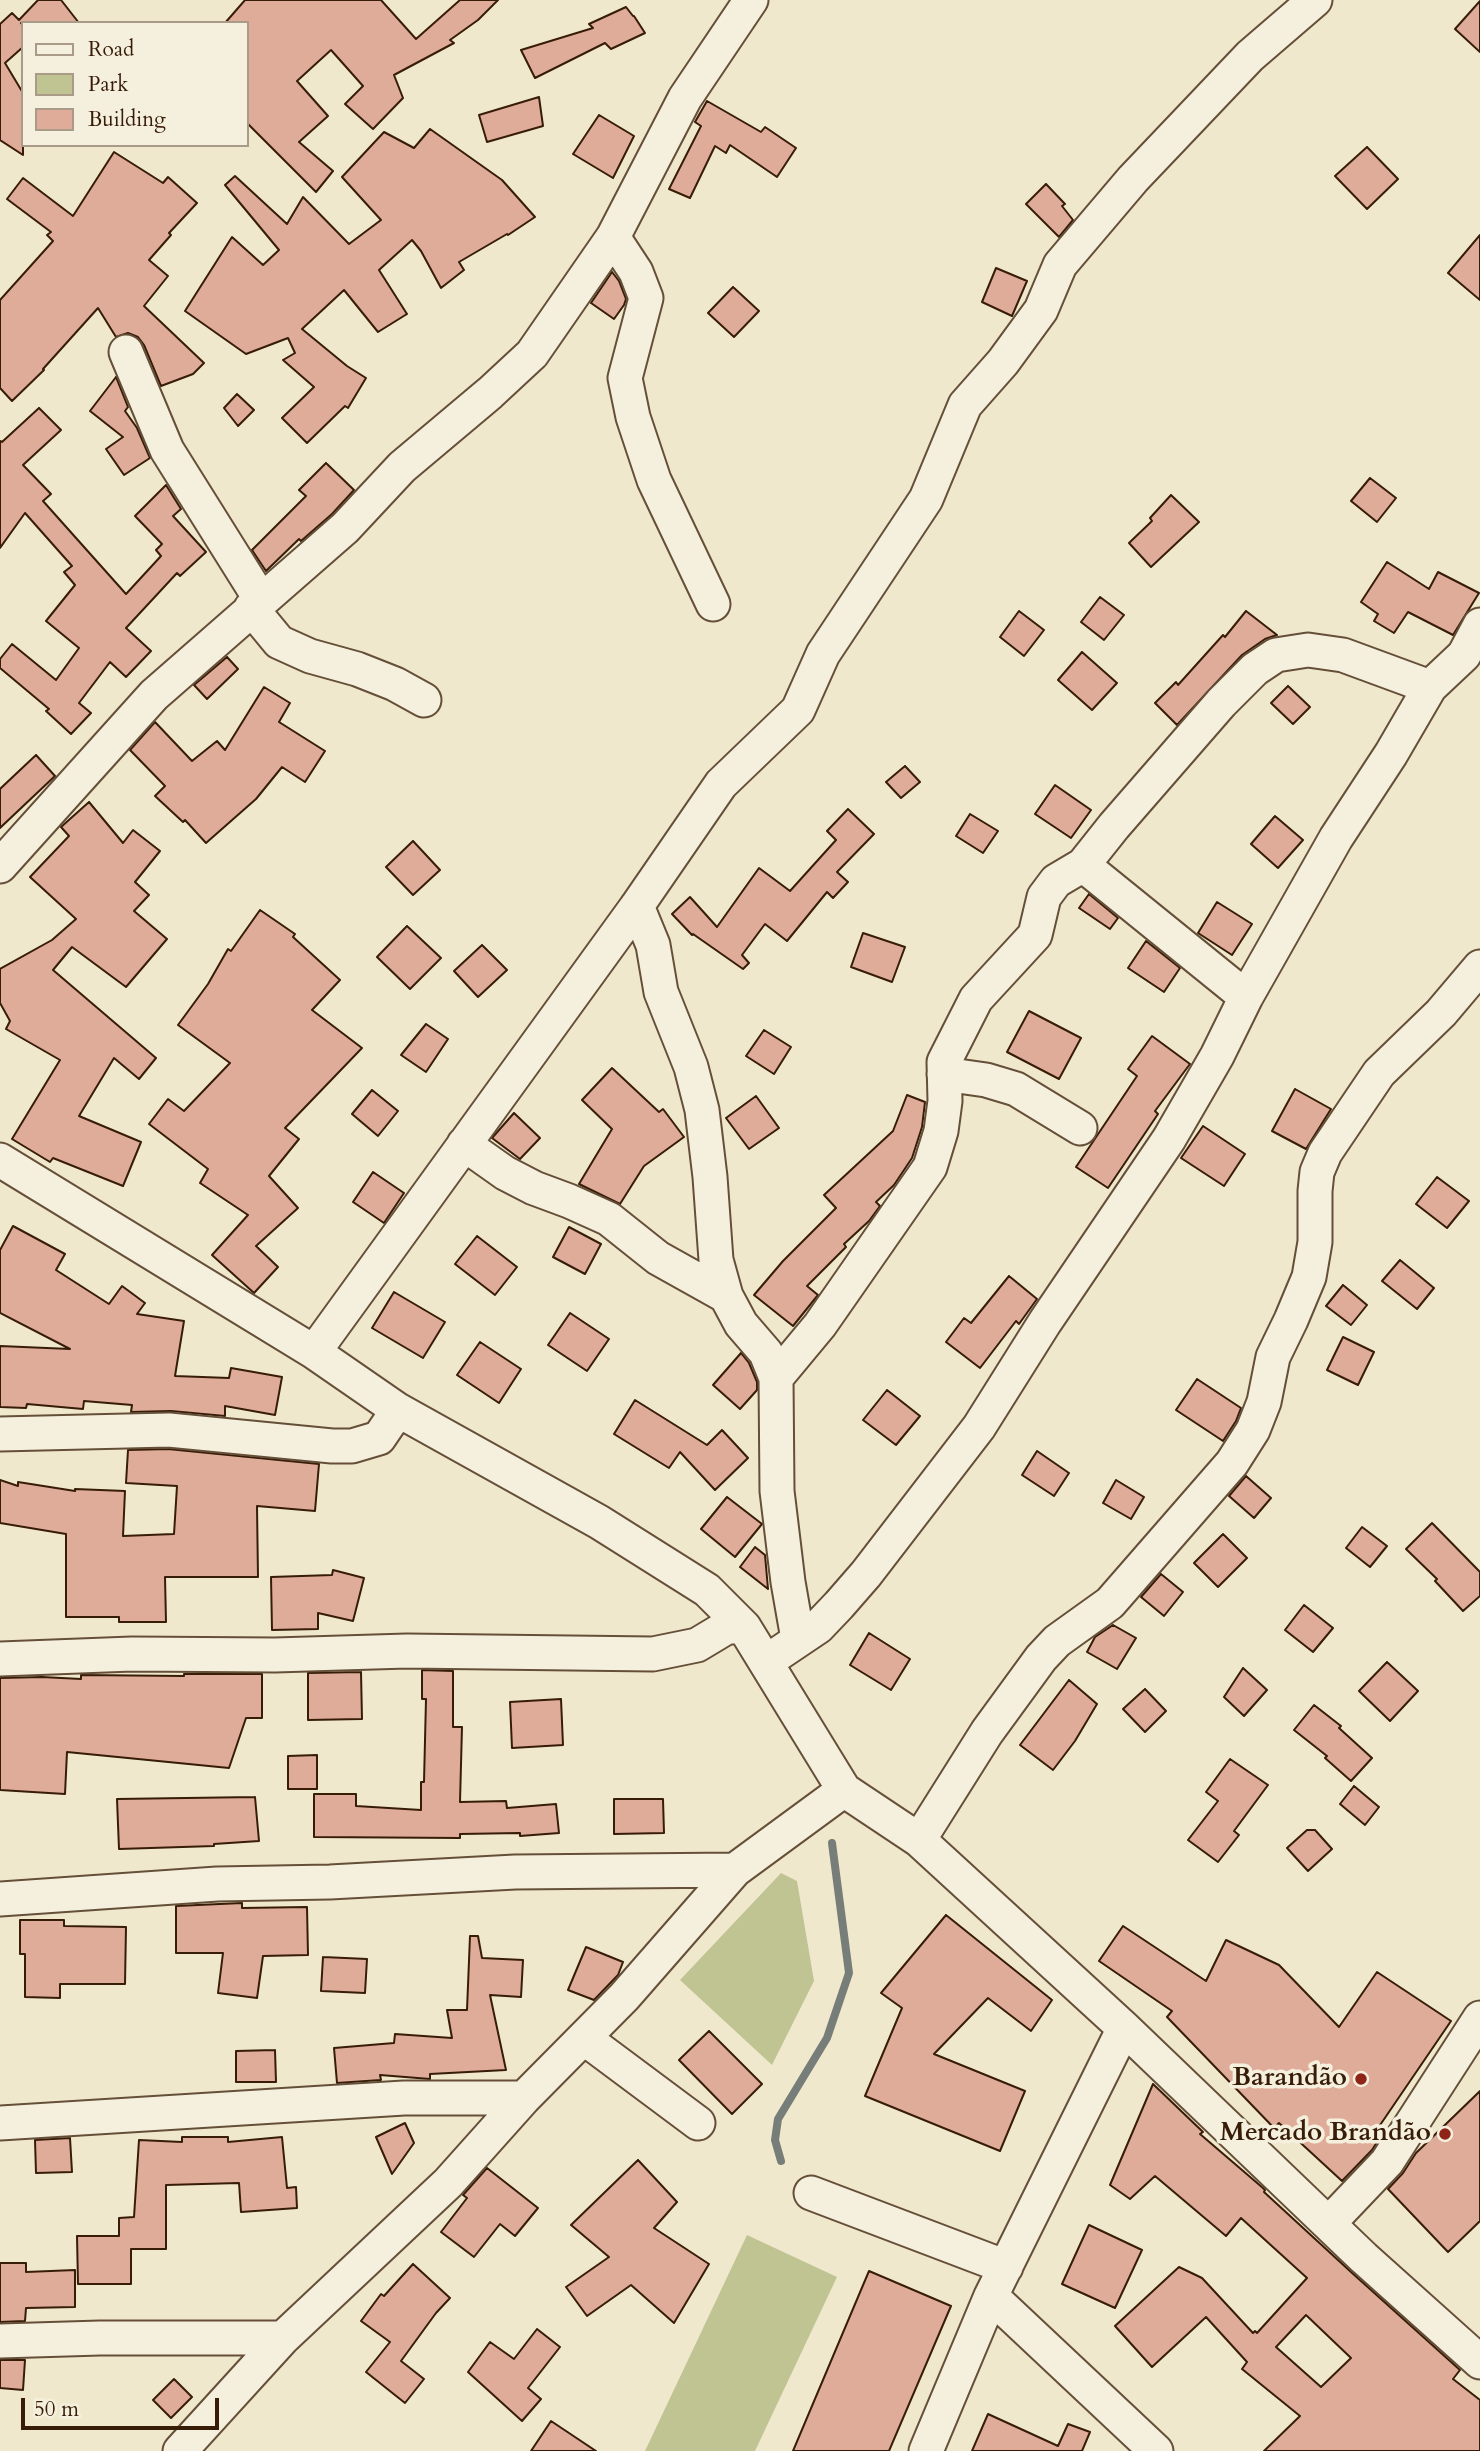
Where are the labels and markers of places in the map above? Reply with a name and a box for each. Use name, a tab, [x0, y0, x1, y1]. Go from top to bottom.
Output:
place label: Barandão	[1232, 2063, 1347, 2095]
marker: Barandão	[1353, 2071, 1369, 2087]
place label: Mercado Brandão	[1220, 2118, 1431, 2150]
marker: Mercado Brandão	[1437, 2126, 1453, 2142]

